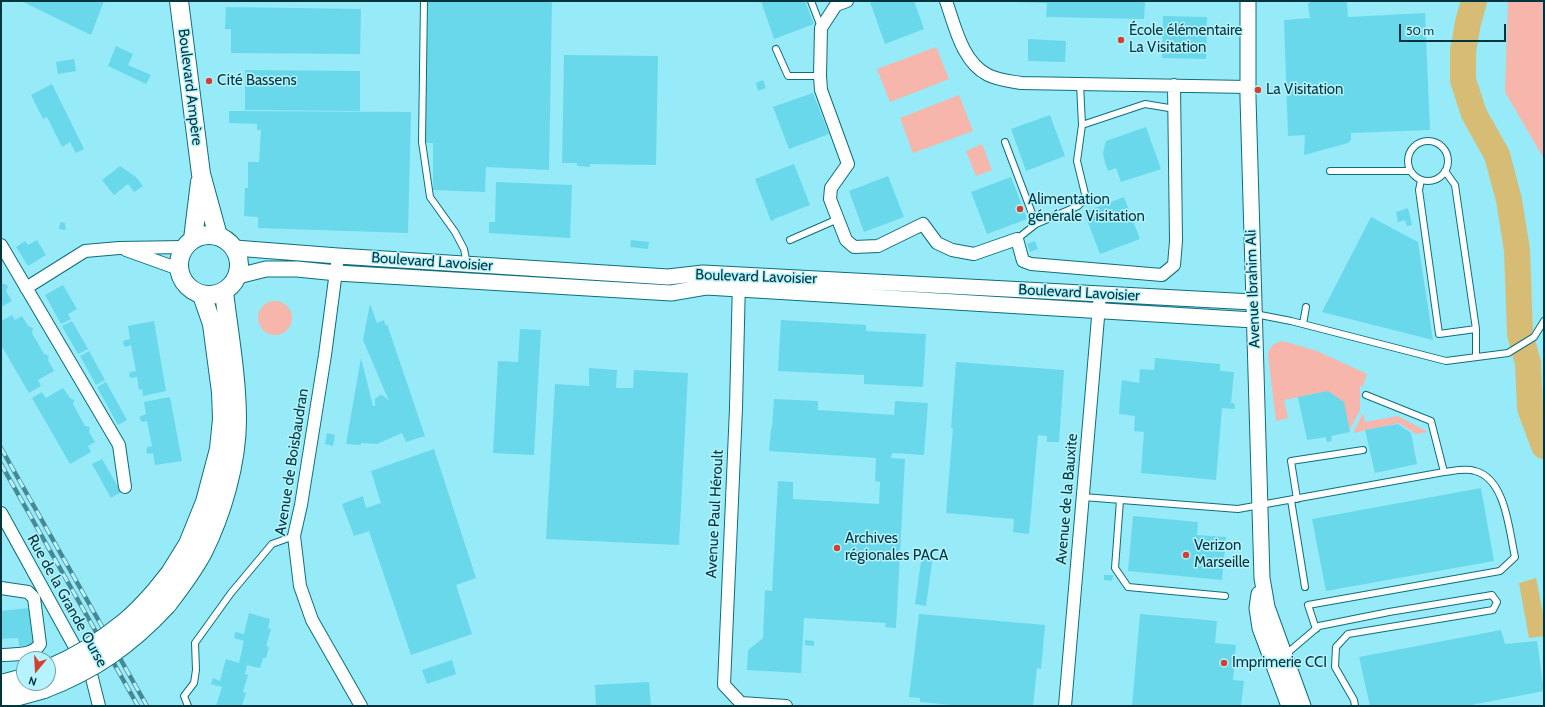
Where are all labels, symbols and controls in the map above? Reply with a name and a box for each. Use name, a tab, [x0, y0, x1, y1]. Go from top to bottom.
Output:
scale bar	[1401, 16, 1508, 42]
place label: École élémentaire La Visitation	[1129, 22, 1242, 57]
text: 50 m	[1406, 23, 1434, 38]
street label: Boulevard Ampère	[174, 28, 206, 146]
marker: École élémentaire La Visitation	[1116, 35, 1126, 45]
place label: Cité Bassens	[217, 72, 297, 90]
marker: Cité Bassens	[204, 76, 214, 86]
place label: La Visitation	[1266, 81, 1343, 99]
marker: La Visitation	[1253, 85, 1263, 95]
place label: Alimentation générale Visitation	[1028, 191, 1145, 226]
marker: Alimentation générale Visitation	[1015, 204, 1025, 214]
street label: Avenue Ibrahim Ali	[1242, 229, 1264, 349]
street label: Boulevard Lavoisier	[371, 249, 493, 275]
street label: Boulevard Lavoisier	[695, 266, 817, 288]
street label: Boulevard Lavoisier	[1018, 281, 1140, 305]
street label: Avenue de Boisbaudran	[271, 387, 313, 537]
street label: Avenue de la Bauxite	[1052, 433, 1082, 565]
street label: Avenue Paul Héroult	[703, 449, 727, 579]
place label: Archives régionales PACA	[845, 530, 948, 565]
street label: Rue de la Grande Ourse	[23, 532, 111, 670]
place label: Verizon Marseille	[1194, 537, 1250, 572]
marker: Archives régionales PACA	[832, 543, 842, 553]
marker: Verizon Marseille	[1181, 550, 1191, 560]
north arrow	[16, 651, 56, 691]
place label: Imprimerie CCI	[1232, 654, 1327, 672]
marker: Imprimerie CCI	[1219, 658, 1229, 668]
text: N	[27, 674, 38, 689]

